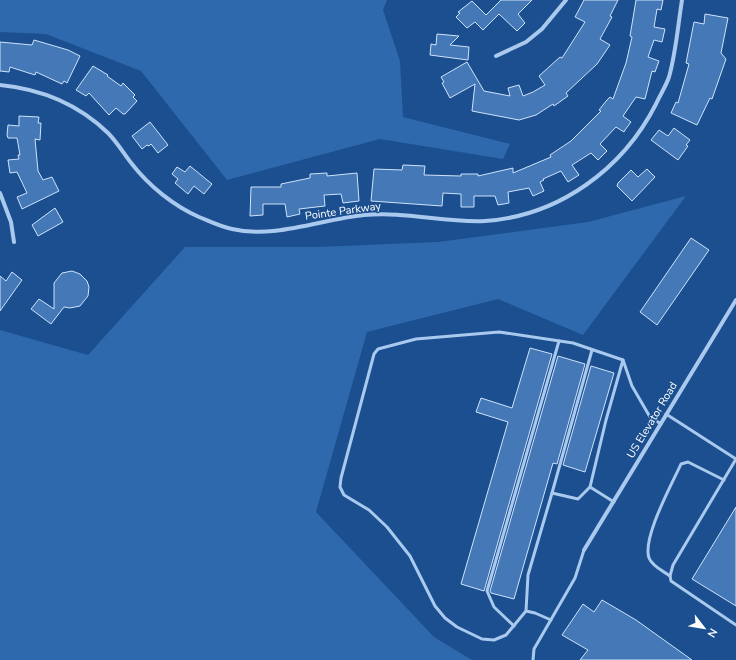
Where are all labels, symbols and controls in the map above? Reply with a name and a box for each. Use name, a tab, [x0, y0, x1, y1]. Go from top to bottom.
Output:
street label: Pointe Parkway	[304, 198, 382, 224]
street label: US Elevator Road	[623, 379, 681, 461]
north arrow	[684, 608, 724, 648]
text: N	[704, 626, 721, 640]

